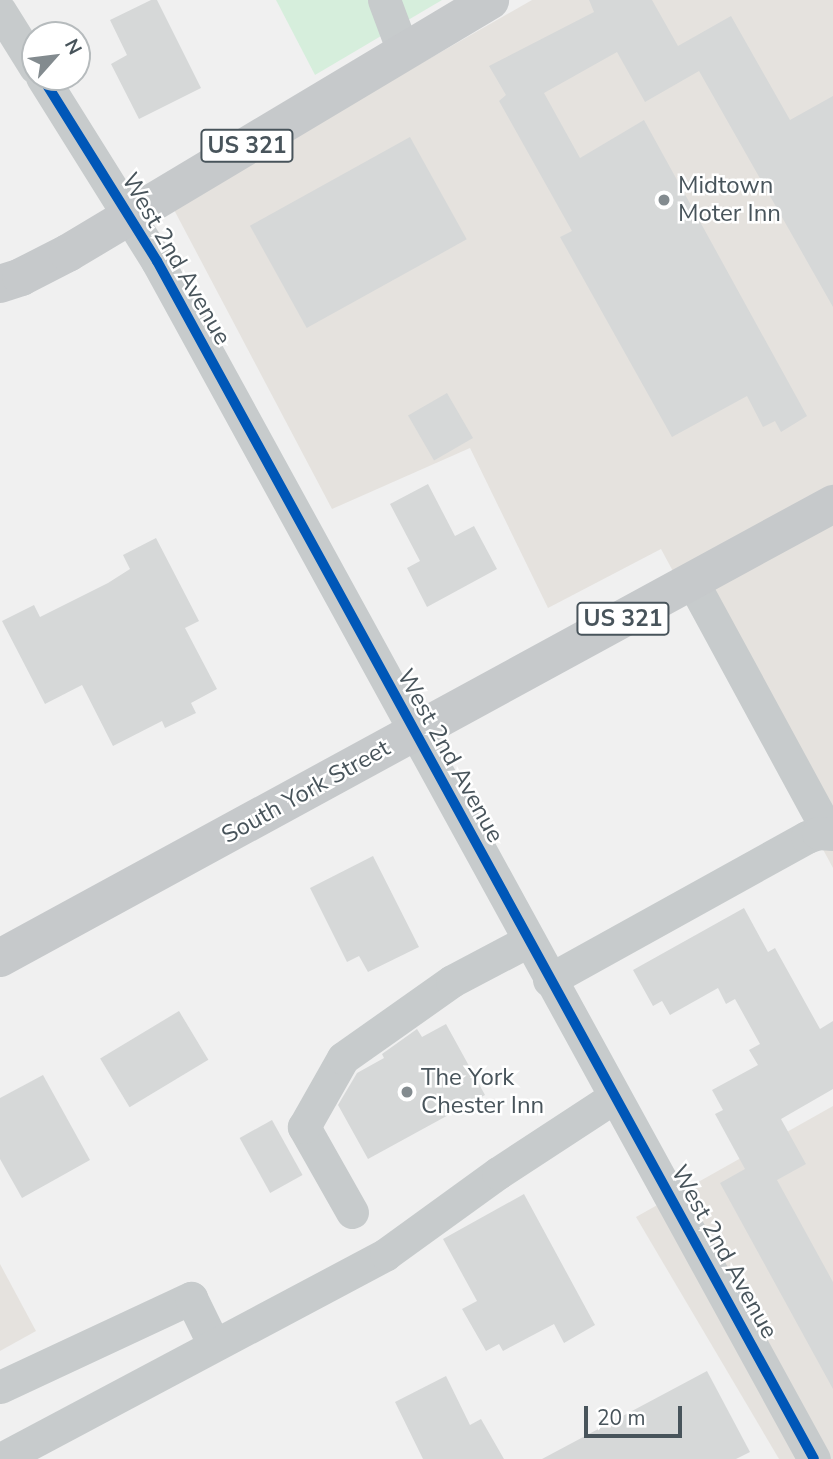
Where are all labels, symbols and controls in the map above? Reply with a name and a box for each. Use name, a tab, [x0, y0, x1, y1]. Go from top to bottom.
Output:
north arrow	[21, 21, 91, 91]
text: N	[58, 35, 88, 59]
road number: US 321	[200, 127, 294, 166]
street label: West 2nd Avenue	[115, 168, 237, 350]
place label: Midtown Moter Inn	[678, 172, 781, 228]
marker: Midtown Moter Inn	[656, 192, 672, 208]
road number: US 321	[576, 600, 670, 638]
street label: West 2nd Avenue	[390, 664, 510, 848]
street label: South York Street	[217, 734, 395, 850]
place label: The York Chester Inn	[421, 1064, 544, 1120]
marker: The York Chester Inn	[399, 1084, 415, 1100]
street label: West 2nd Avenue	[664, 1160, 784, 1344]
scale bar	[588, 1392, 686, 1436]
text: 20 m	[597, 1404, 646, 1432]

